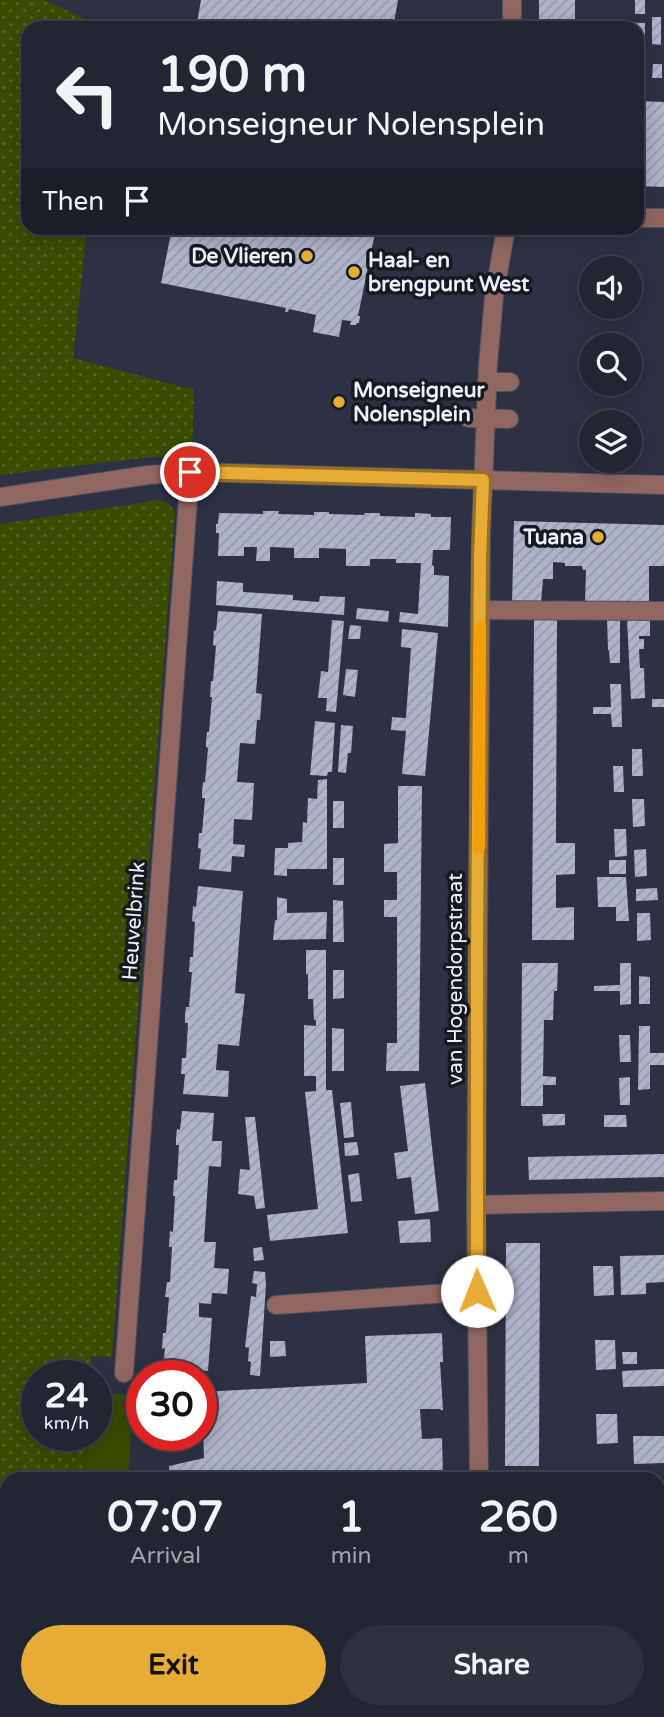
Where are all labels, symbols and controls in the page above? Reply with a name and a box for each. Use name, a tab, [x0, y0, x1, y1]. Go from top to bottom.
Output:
text: 190 m	[157, 46, 307, 105]
icon: left	[42, 49, 133, 140]
text: Monseigneur Nolensplein	[157, 106, 545, 144]
icon: arrive	[118, 182, 156, 220]
text: Then	[42, 186, 104, 217]
place label: De Vlieren	[191, 244, 293, 269]
marker: De Vlieren	[299, 248, 315, 264]
place label: Haal- en brengpunt West	[368, 248, 529, 297]
map controls	[579, 256, 642, 473]
button: sound	[579, 256, 642, 319]
marker: Haal- en brengpunt West	[346, 264, 362, 280]
button: search	[579, 333, 642, 396]
place label: Monseigneur Nolensplein	[353, 378, 485, 427]
marker: Monseigneur Nolensplein	[331, 394, 347, 410]
button: layers	[579, 410, 642, 473]
pin	[160, 442, 220, 502]
icon: arrive	[171, 453, 209, 491]
place label: Tuana	[522, 525, 584, 550]
marker: Tuana	[590, 529, 606, 545]
street label: Heuvelbrink	[117, 861, 151, 981]
street label: van Hogendorpstraat	[443, 873, 468, 1085]
position arrow	[440, 1254, 514, 1328]
speed limit sign: 30	[126, 1360, 217, 1451]
text: 24	[45, 1375, 88, 1417]
text: km/h	[44, 1412, 89, 1434]
text: 07:07	[107, 1492, 224, 1543]
text: 1	[338, 1492, 364, 1543]
text: 260	[479, 1492, 558, 1543]
text: Arrival	[130, 1542, 201, 1570]
text: min	[331, 1542, 372, 1570]
text: m	[508, 1542, 529, 1570]
button: Exit	[21, 1625, 326, 1705]
button: Share	[340, 1625, 644, 1705]

